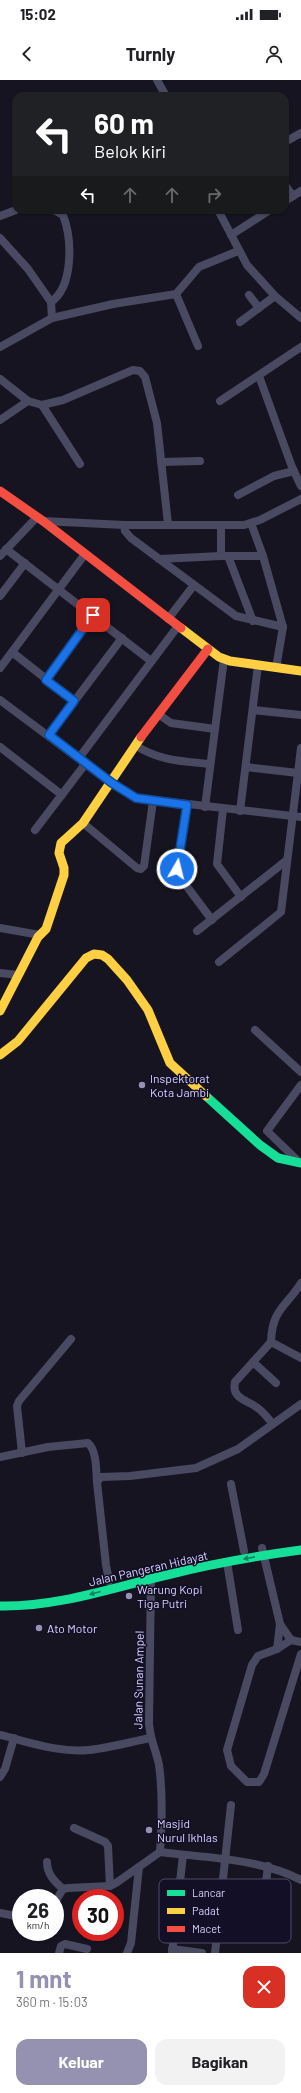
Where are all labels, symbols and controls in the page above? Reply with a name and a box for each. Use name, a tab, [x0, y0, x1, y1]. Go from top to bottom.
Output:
text: 15:02	[20, 5, 56, 23]
icon: back	[16, 43, 38, 65]
text: Turnly	[126, 43, 175, 65]
icon: person	[263, 43, 285, 65]
text: 60 m	[94, 106, 154, 140]
icon: left	[28, 108, 80, 160]
text: Belok kiri	[94, 140, 166, 162]
icon: left	[77, 184, 99, 206]
icon: ahead	[119, 184, 141, 206]
icon: ahead	[161, 184, 183, 206]
icon: right	[203, 184, 225, 206]
pin	[76, 598, 110, 632]
icon: arrive	[82, 604, 104, 626]
position arrow	[156, 848, 198, 890]
place label: Inspektorat Kota Jambi	[150, 1071, 210, 1099]
marker: Inspektorat Kota Jambi	[137, 1080, 147, 1090]
street label: Jalan Pangeran Hidayat	[87, 1547, 209, 1589]
one-way arrow	[242, 1556, 255, 1562]
place label: Warung Kopi Tiga Putri	[137, 1582, 203, 1610]
one-way arrow	[88, 1590, 100, 1596]
marker: Warung Kopi Tiga Putri	[124, 1591, 134, 1601]
place label: Ato Motor	[47, 1621, 98, 1635]
marker: Ato Motor	[34, 1623, 44, 1633]
street label: Jalan Sunan Ampel	[130, 1631, 146, 1729]
place label: Masjid Nurul Ikhlas	[157, 1816, 218, 1844]
marker: Masjid Nurul Ikhlas	[144, 1825, 154, 1835]
legend	[159, 1879, 291, 1943]
text: Lancar	[192, 1886, 225, 1899]
speed limit sign: 30	[72, 1889, 124, 1941]
text: 26	[27, 1898, 49, 1922]
text: Padat	[192, 1904, 220, 1917]
text: km/h	[27, 1919, 49, 1931]
text: Macet	[192, 1922, 221, 1935]
text: 1 mnt	[16, 1964, 72, 1993]
button: close	[243, 1966, 285, 2008]
text: 360 m · 15:03	[16, 1994, 88, 2010]
button: Keluar	[16, 2039, 147, 2085]
button: Bagikan	[155, 2039, 285, 2085]

